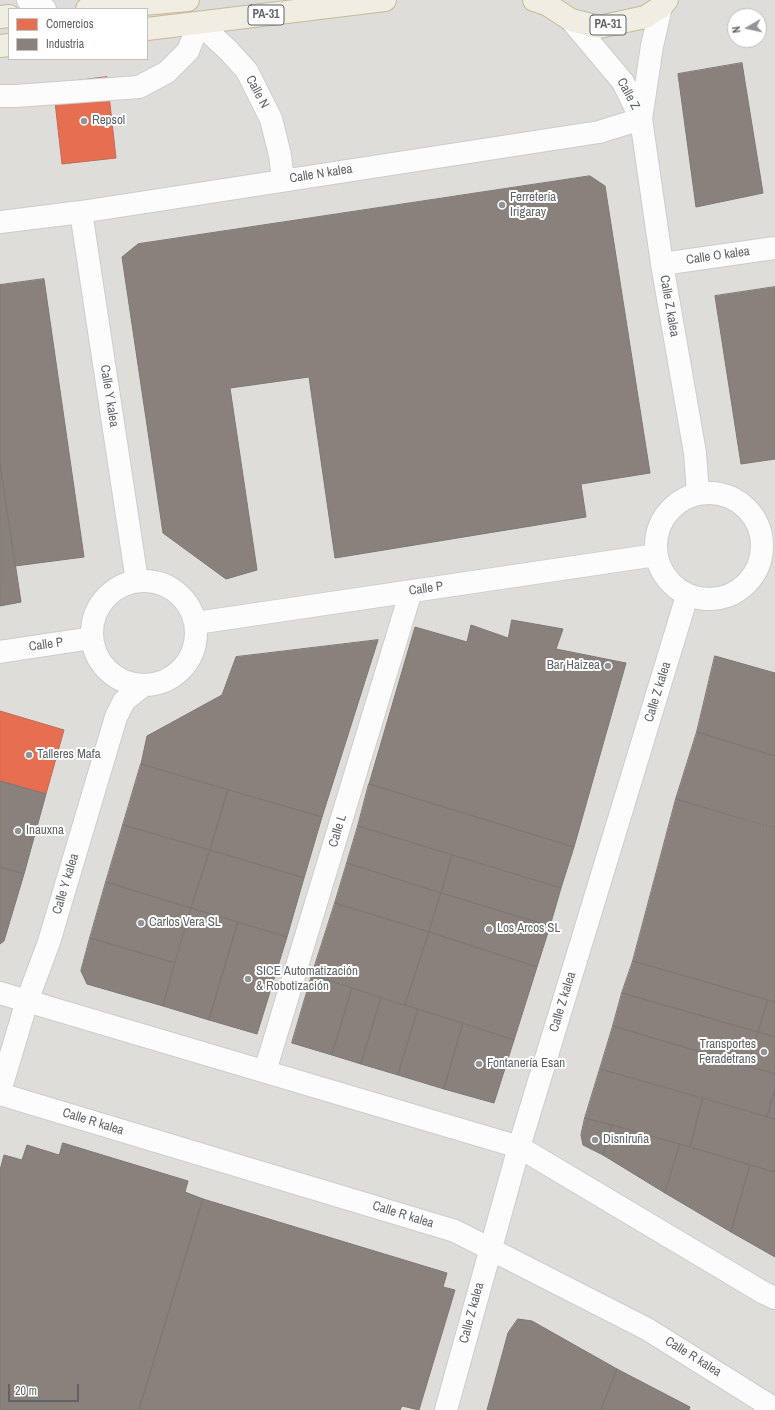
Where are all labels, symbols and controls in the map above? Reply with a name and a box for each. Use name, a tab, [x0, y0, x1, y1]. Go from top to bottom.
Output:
road number: PA-31	[248, 5, 284, 25]
legend	[8, 8, 148, 60]
north arrow	[727, 8, 767, 48]
road number: PA-31	[590, 15, 626, 35]
text: Comercios	[46, 16, 94, 32]
text: N	[729, 25, 744, 34]
text: Industria	[46, 36, 84, 52]
street label: Calle N	[242, 73, 272, 111]
street label: Calle Z	[613, 75, 643, 113]
place label: Repsol	[92, 113, 125, 129]
marker: Repsol	[79, 116, 89, 126]
street label: Calle N kalea	[288, 161, 354, 187]
place label: Ferretería Irigaray	[510, 190, 556, 221]
marker: Ferretería Irigaray	[497, 200, 507, 210]
street label: Calle O kalea	[685, 244, 751, 268]
street label: Calle Z kalea	[656, 274, 682, 338]
street label: Calle Y kalea	[96, 364, 122, 428]
street label: Calle P	[408, 579, 444, 599]
street label: Calle P	[28, 635, 64, 655]
place label: Bar Haizea	[547, 658, 600, 674]
street label: Calle Z kalea	[641, 660, 675, 724]
marker: Bar Haizea	[603, 661, 613, 671]
place label: Talleres Mafa	[37, 747, 101, 763]
marker: Talleres Mafa	[24, 750, 34, 760]
street label: Calle L	[326, 813, 350, 849]
place label: Inauxna	[26, 823, 64, 839]
marker: Inauxna	[13, 826, 23, 836]
street label: Calle Y kalea	[49, 852, 83, 916]
place label: Carlos Vera SL	[149, 915, 221, 931]
marker: Carlos Vera SL	[136, 918, 146, 928]
place label: Los Arcos SL	[497, 921, 560, 937]
marker: Los Arcos SL	[484, 924, 494, 934]
place label: SICE Automatización & Robotización	[256, 964, 358, 995]
street label: Calle Z kalea	[546, 970, 580, 1034]
marker: SICE Automatización & Robotización	[243, 974, 253, 984]
place label: Transportes Feradetrans	[699, 1037, 756, 1068]
marker: Transportes Feradetrans	[759, 1047, 769, 1057]
place label: Fontanería Esan	[487, 1056, 565, 1072]
marker: Fontanería Esan	[474, 1059, 484, 1069]
street label: Calle R kalea	[60, 1105, 126, 1139]
place label: Disniruña	[603, 1132, 649, 1148]
marker: Disniruña	[590, 1135, 600, 1145]
street label: Calle R kalea	[370, 1198, 436, 1232]
street label: Calle Z kalea	[456, 1281, 488, 1345]
street label: Calle R kalea	[662, 1334, 724, 1380]
scale bar	[10, 1376, 81, 1402]
text: 20 m	[15, 1383, 37, 1399]

